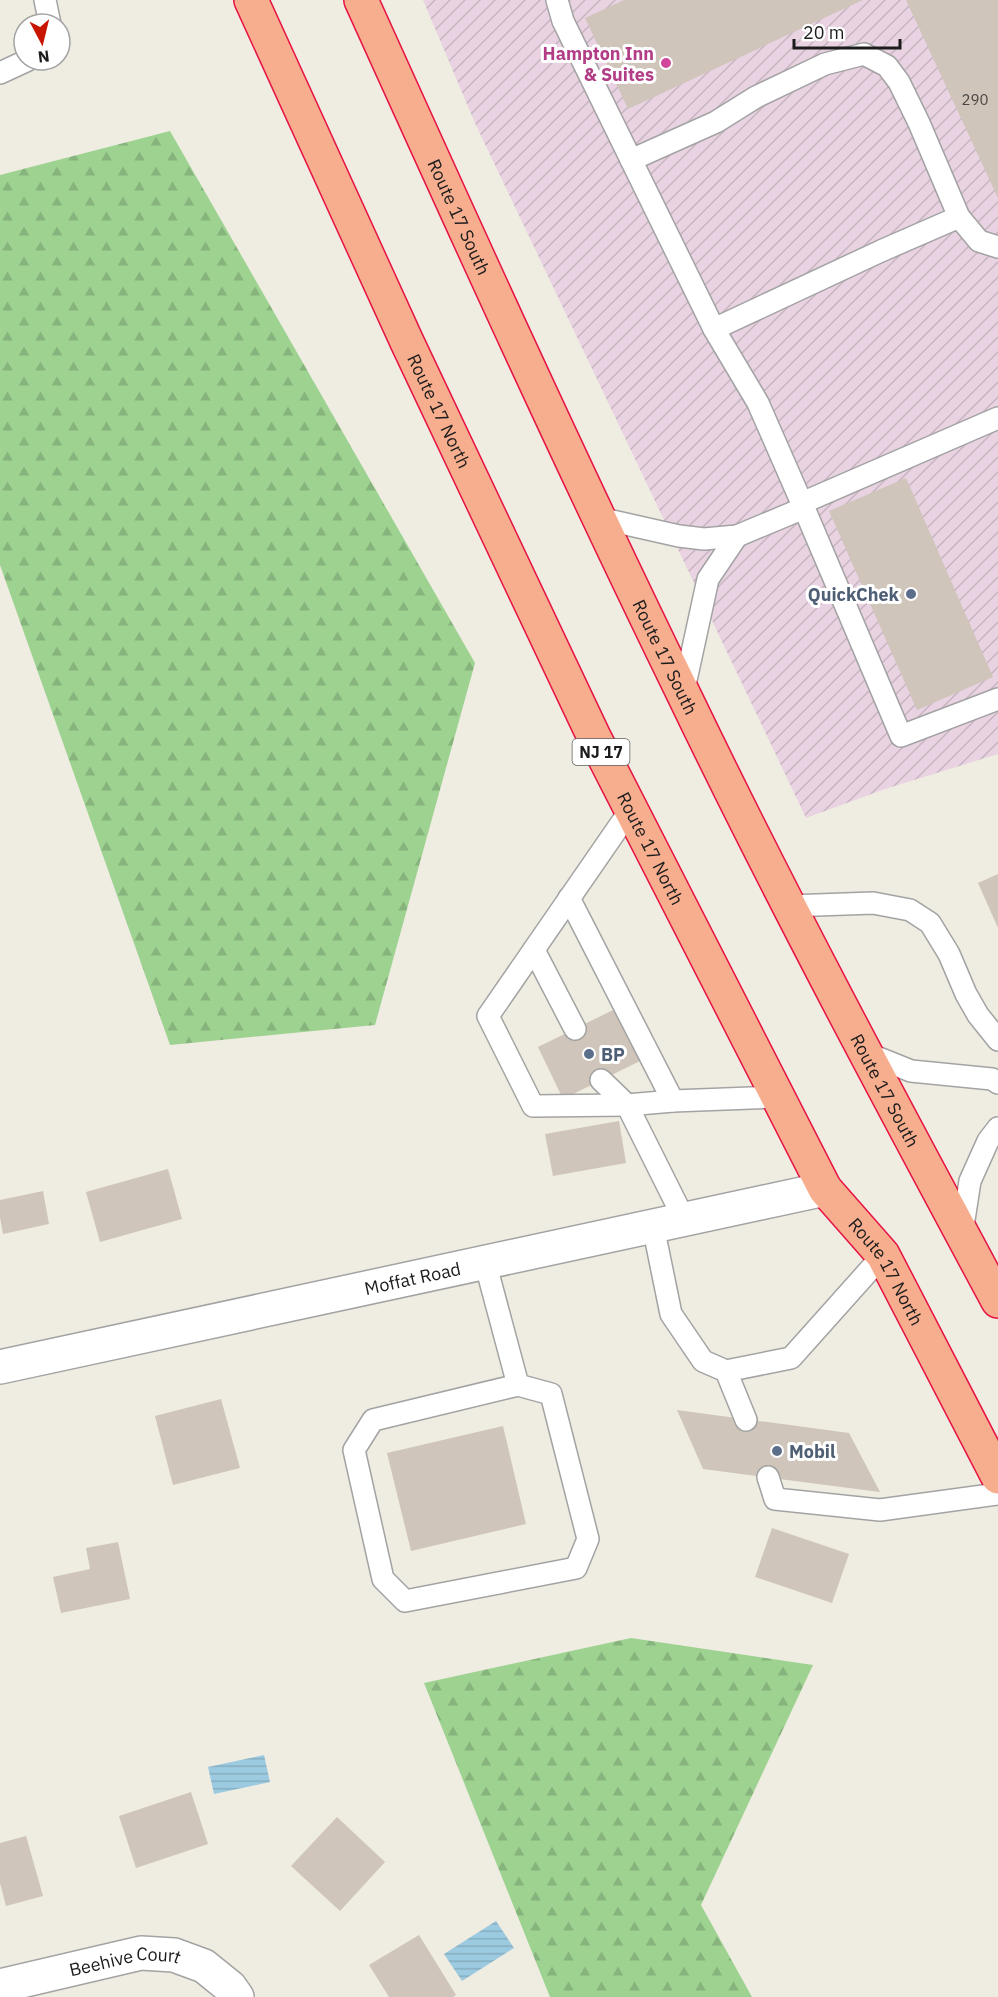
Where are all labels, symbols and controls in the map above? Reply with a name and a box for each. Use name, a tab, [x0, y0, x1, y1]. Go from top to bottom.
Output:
north arrow	[12, 12, 72, 72]
scale bar	[794, 12, 900, 50]
text: 20 m	[803, 21, 845, 44]
place label: Hampton Inn & Suites	[543, 42, 654, 86]
text: N	[37, 46, 51, 68]
marker: Hampton Inn & Suites	[659, 56, 673, 70]
house number: 290	[961, 90, 989, 109]
street label: Route 17 South	[423, 155, 496, 278]
street label: Route 17 North	[403, 350, 476, 472]
place label: QuickChek	[808, 583, 900, 606]
marker: QuickChek	[904, 587, 918, 601]
street label: Route 17 South	[628, 596, 703, 718]
road number: NJ 17	[572, 739, 630, 765]
street label: Route 17 North	[612, 788, 689, 909]
street label: Route 17 South	[846, 1030, 925, 1151]
place label: BP	[601, 1043, 625, 1066]
marker: BP	[582, 1047, 596, 1061]
street label: Route 17 North	[844, 1213, 929, 1329]
street label: Moffat Road	[362, 1256, 463, 1300]
place label: Mobil	[789, 1440, 836, 1463]
marker: Mobil	[770, 1444, 784, 1458]
street label: Beehive Court	[67, 1941, 184, 1981]

